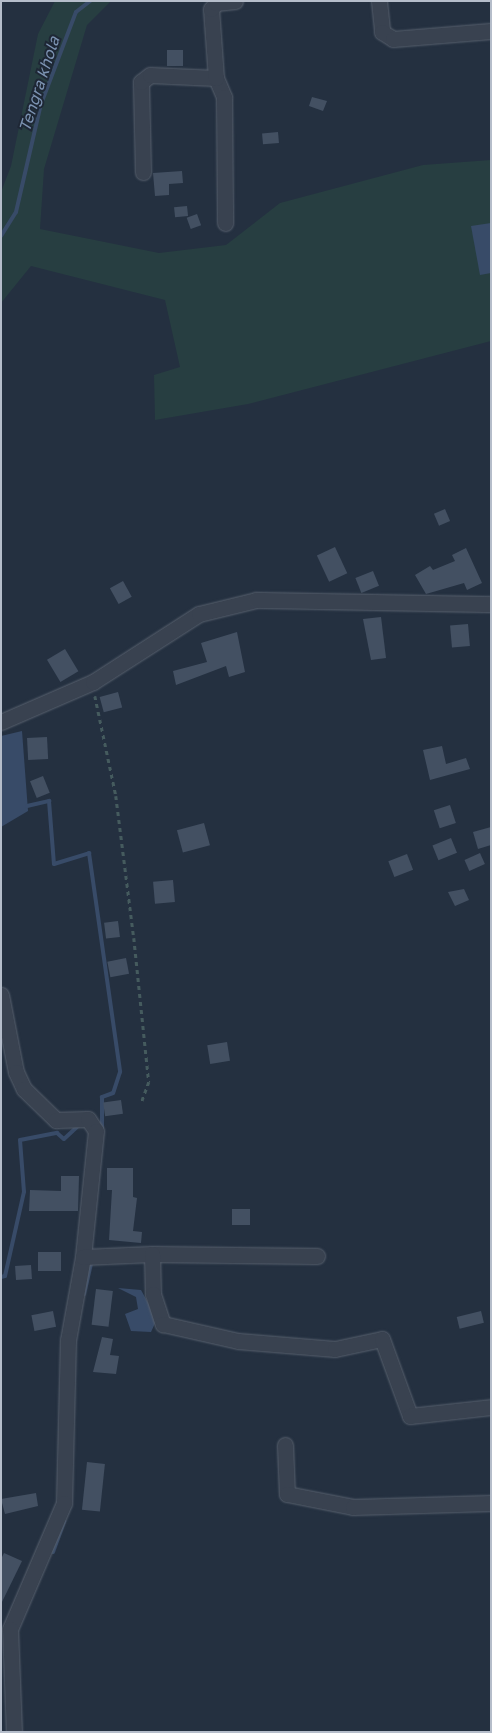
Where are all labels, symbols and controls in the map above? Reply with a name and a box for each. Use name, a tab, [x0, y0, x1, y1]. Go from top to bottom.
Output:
water label: Tengra khola	[15, 34, 63, 134]

